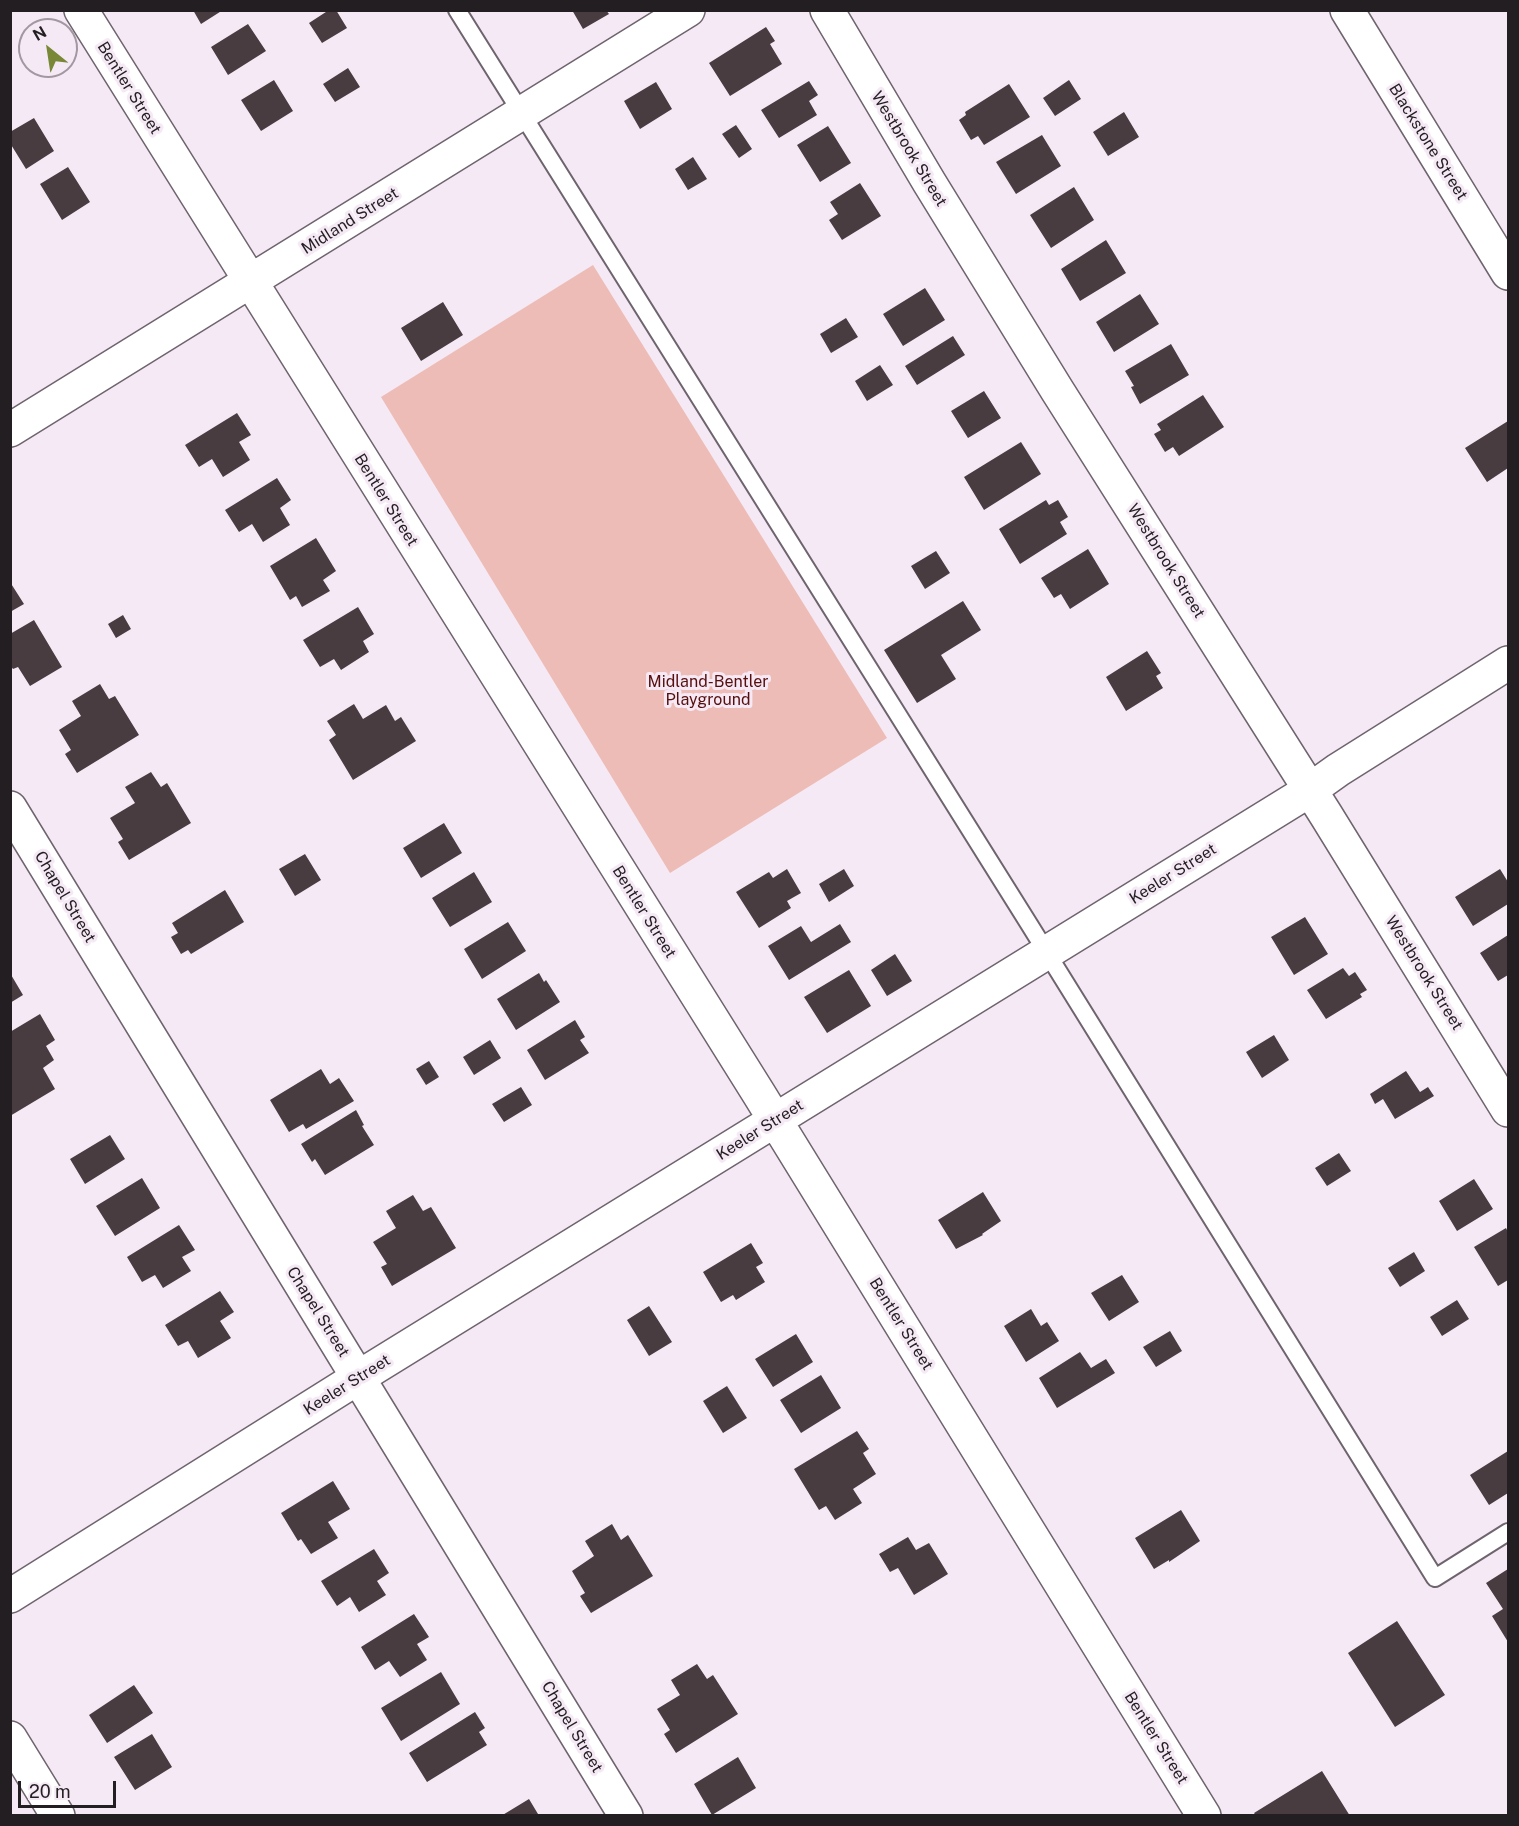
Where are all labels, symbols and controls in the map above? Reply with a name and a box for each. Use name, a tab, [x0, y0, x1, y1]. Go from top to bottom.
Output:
north arrow	[18, 18, 78, 78]
text: N	[30, 22, 50, 45]
street label: Bentler Street	[93, 38, 165, 138]
street label: Blackstone Street	[1384, 80, 1472, 204]
street label: Westbrook Street	[867, 88, 951, 210]
street label: Midland Street	[298, 184, 402, 258]
street label: Bentler Street	[350, 450, 422, 550]
street label: Westbrook Street	[1123, 500, 1209, 622]
park label: Midland-Bentler Playground	[648, 672, 768, 710]
street label: Keeler Street	[1126, 840, 1220, 908]
street label: Chapel Street	[30, 848, 100, 946]
street label: Bentler Street	[608, 862, 680, 962]
street label: Westbrook Street	[1381, 912, 1467, 1034]
street label: Keeler Street	[713, 1096, 807, 1164]
street label: Chapel Street	[283, 1263, 353, 1361]
street label: Bentler Street	[865, 1274, 937, 1374]
street label: Keeler Street	[300, 1351, 394, 1419]
street label: Chapel Street	[537, 1678, 607, 1776]
street label: Bentler Street	[1120, 1688, 1192, 1788]
scale bar	[21, 1769, 118, 1807]
text: 20 m	[29, 1781, 71, 1802]

